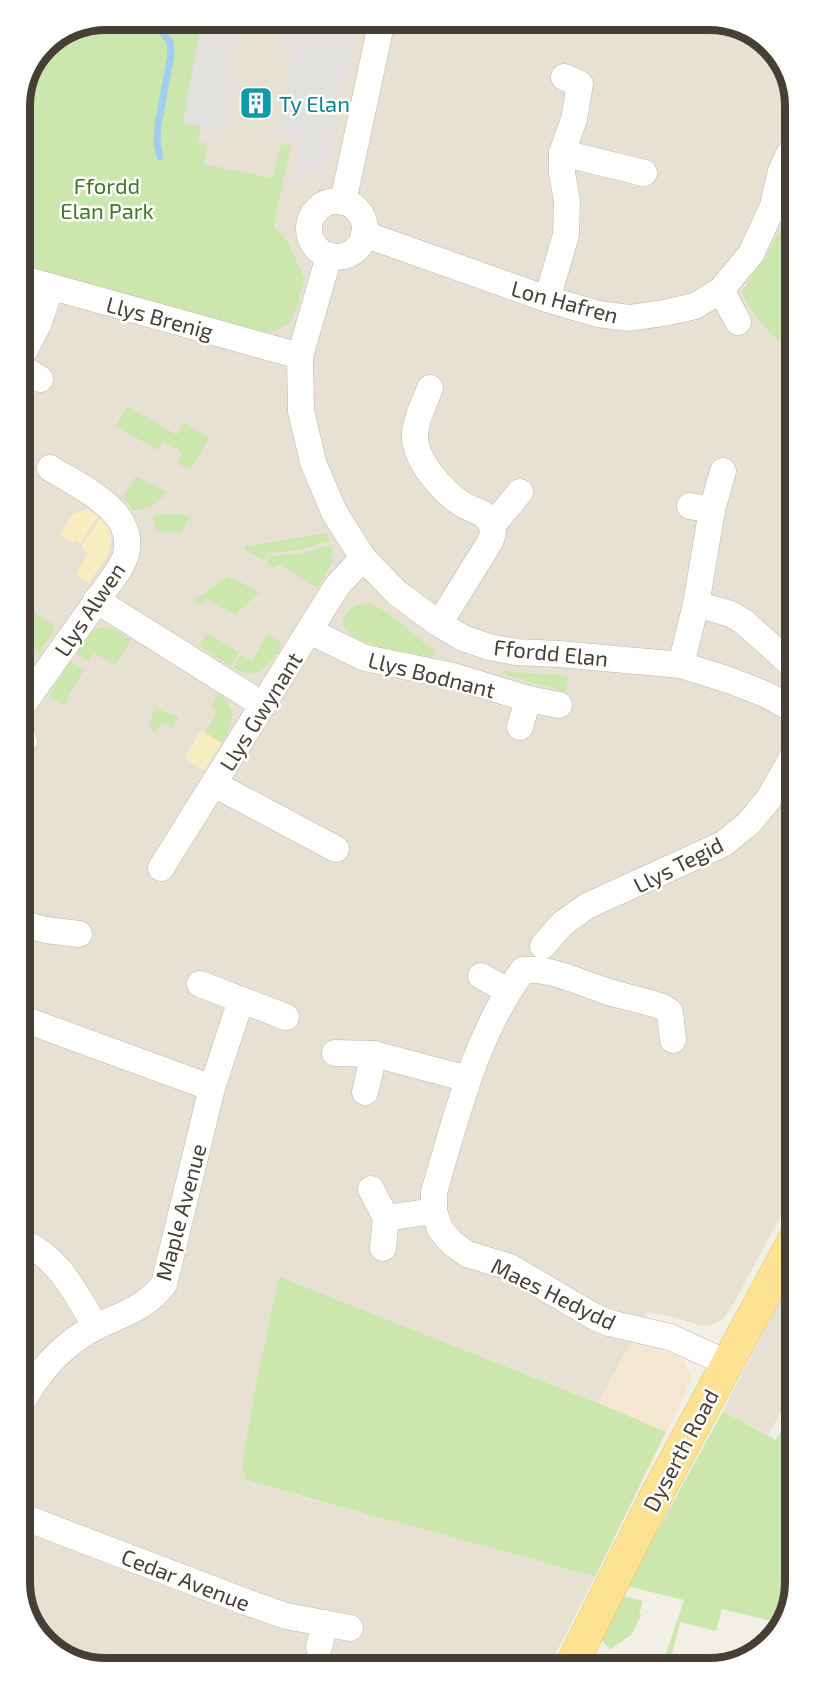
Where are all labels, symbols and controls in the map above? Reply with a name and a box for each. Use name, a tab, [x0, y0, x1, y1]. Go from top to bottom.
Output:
building icon: Ty Elan	[238, 85, 274, 121]
place label: Ty Elan	[279, 90, 350, 116]
park label: Ffordd Elan Park	[60, 172, 154, 223]
street label: Lon Hafren	[509, 274, 621, 328]
street label: Llys Brenig	[104, 290, 216, 344]
street label: Llys Alwen	[48, 557, 130, 661]
street label: Ffordd Elan	[492, 633, 610, 671]
street label: Llys Bodnant	[366, 646, 498, 702]
street label: Llys Gwynant	[213, 647, 307, 775]
street label: Llys Tegid	[629, 830, 727, 898]
street label: Maple Avenue	[149, 1141, 211, 1283]
street label: Maes Hedydd	[488, 1252, 620, 1334]
street label: Dyserth Road	[637, 1384, 723, 1516]
street label: Cedar Avenue	[118, 1543, 254, 1615]

